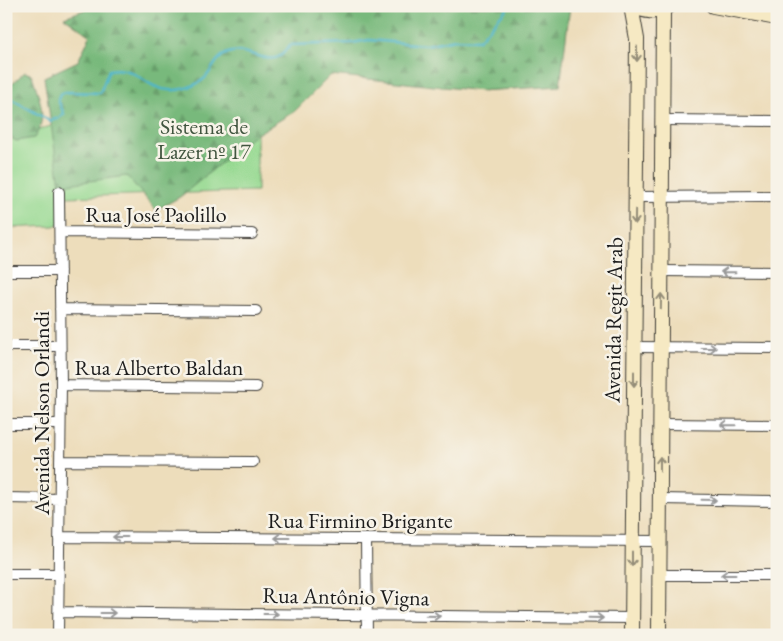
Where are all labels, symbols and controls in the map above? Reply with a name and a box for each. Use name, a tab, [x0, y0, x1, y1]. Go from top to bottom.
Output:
one-way arrow	[632, 46, 642, 62]
park label: Sistema de Lazer nº 17	[157, 112, 251, 166]
street label: Rua José Paolillo	[85, 200, 227, 229]
one-way arrow	[631, 209, 640, 225]
street label: Avenida Regit Arab	[598, 237, 629, 404]
one-way arrow	[720, 267, 736, 277]
one-way arrow	[656, 293, 665, 309]
street label: Avenida Nelson Orlandi	[27, 311, 56, 516]
one-way arrow	[700, 343, 716, 353]
street label: Rua Alberto Baldan	[75, 353, 244, 382]
one-way arrow	[629, 371, 638, 387]
one-way arrow	[720, 420, 736, 429]
one-way arrow	[655, 456, 665, 472]
one-way arrow	[701, 495, 717, 505]
street label: Rua Firmino Brigante	[268, 506, 453, 535]
one-way arrow	[112, 532, 128, 542]
one-way arrow	[274, 533, 290, 543]
one-way arrow	[627, 551, 637, 567]
one-way arrow	[720, 570, 736, 580]
street label: Rua Antônio Vigna	[262, 581, 430, 612]
one-way arrow	[100, 608, 116, 618]
one-way arrow	[262, 609, 278, 619]
one-way arrow	[425, 611, 441, 620]
one-way arrow	[587, 613, 603, 623]

